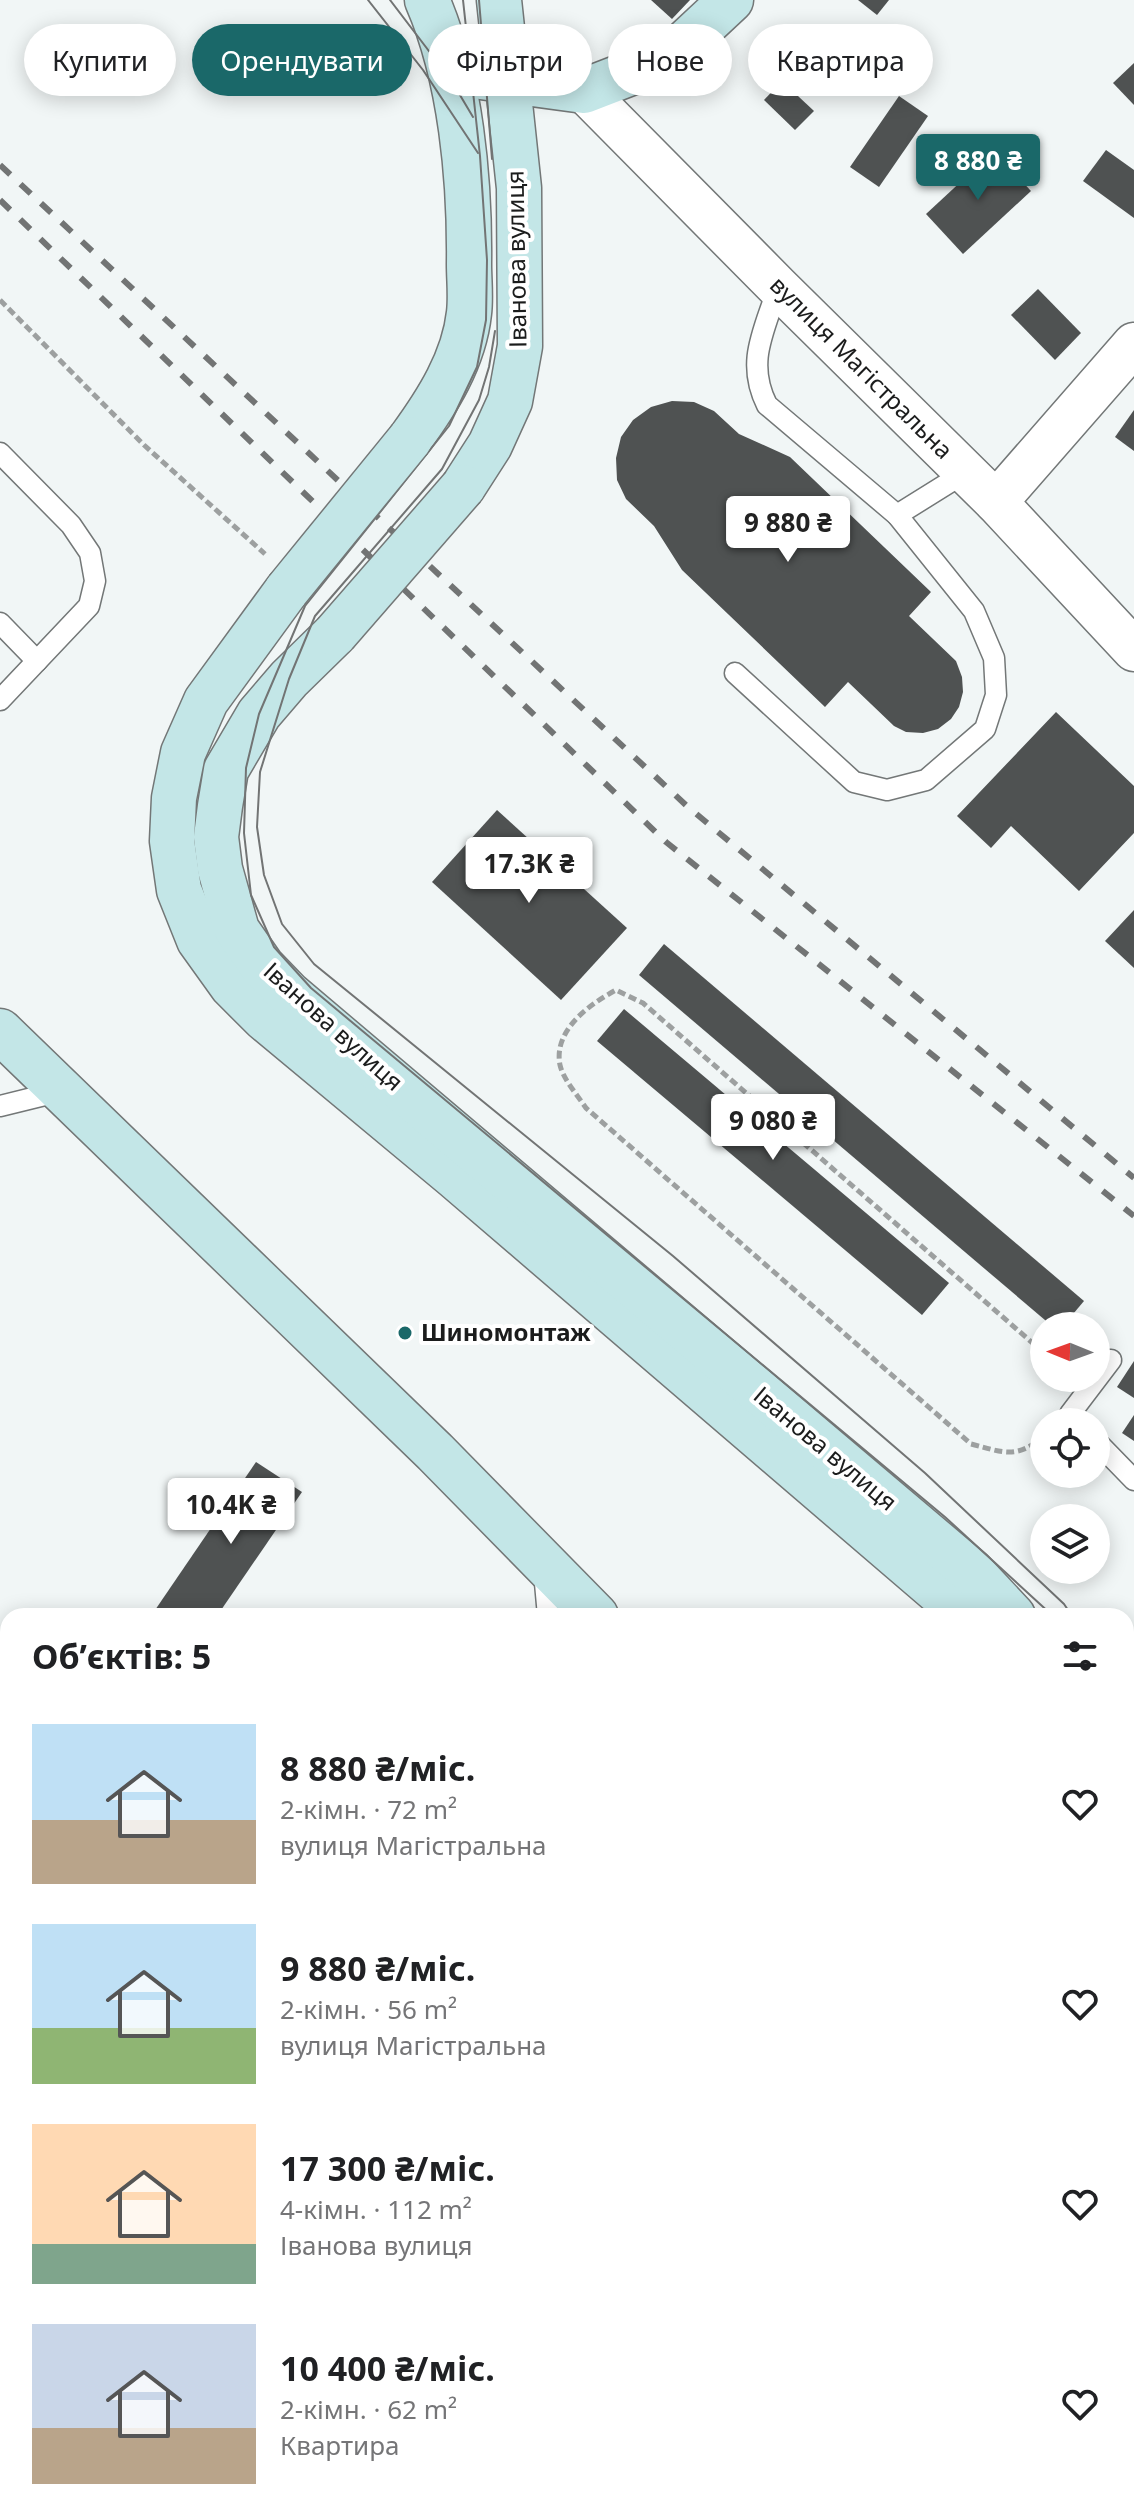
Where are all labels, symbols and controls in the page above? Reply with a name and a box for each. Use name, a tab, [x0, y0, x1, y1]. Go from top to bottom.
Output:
chip: Купити	[24, 24, 176, 96]
chip: Орендувати	[192, 24, 412, 96]
chip: Фільтри	[428, 24, 592, 96]
chip: Нове	[608, 24, 732, 96]
chip: Квартира	[748, 24, 933, 96]
pin: 8 880 ₴	[904, 134, 1052, 202]
text: 8 880 ₴	[934, 142, 1022, 178]
street label: Іванова вулиця	[497, 170, 534, 348]
street label: вулиця Магістральна	[763, 268, 961, 466]
pin: 9 880 ₴	[714, 496, 862, 564]
text: 9 880 ₴	[744, 504, 832, 540]
pin: 17.3K ₴	[455, 837, 603, 905]
text: 17.3K ₴	[484, 845, 574, 881]
street label: Іванова вулиця	[257, 954, 411, 1098]
pin: 9 080 ₴	[699, 1094, 847, 1162]
text: 9 080 ₴	[729, 1102, 817, 1138]
north arrow	[1030, 1312, 1110, 1392]
map controls	[1030, 1312, 1110, 1584]
place label: Шиномонтаж	[421, 1315, 591, 1348]
marker: Шиномонтаж	[396, 1324, 414, 1342]
street label: Іванова вулиця	[747, 1378, 905, 1518]
button: locate	[1030, 1408, 1110, 1488]
pin: 10.4K ₴	[157, 1478, 305, 1546]
text: 10.4K ₴	[186, 1486, 276, 1522]
button: layers	[1030, 1504, 1110, 1584]
text: Об’єктів: 5	[32, 1633, 211, 1679]
icon: filters	[1058, 1634, 1102, 1678]
text: 8 880 ₴/міс.	[280, 1745, 475, 1791]
icon: home	[96, 1756, 192, 1852]
icon: heart	[1058, 1782, 1102, 1826]
text: 2-кімн. · 72 m²	[280, 1791, 457, 1827]
text: вулиця Магістральна	[280, 1827, 547, 1863]
text: 9 880 ₴/міс.	[280, 1945, 475, 1991]
icon: home	[96, 1956, 192, 2052]
icon: heart	[1058, 1982, 1102, 2026]
text: 2-кімн. · 56 m²	[280, 1991, 457, 2027]
text: вулиця Магістральна	[280, 2027, 547, 2063]
text: 17 300 ₴/міс.	[280, 2145, 495, 2191]
icon: home	[96, 2156, 192, 2252]
icon: heart	[1058, 2182, 1102, 2226]
text: 4-кімн. · 112 m²	[280, 2191, 472, 2227]
text: Іванова вулиця	[280, 2227, 472, 2263]
text: 10 400 ₴/міс.	[280, 2345, 495, 2391]
icon: home	[96, 2356, 192, 2452]
icon: heart	[1058, 2382, 1102, 2426]
text: 2-кімн. · 62 m²	[280, 2391, 457, 2427]
text: Квартира	[280, 2427, 399, 2463]

